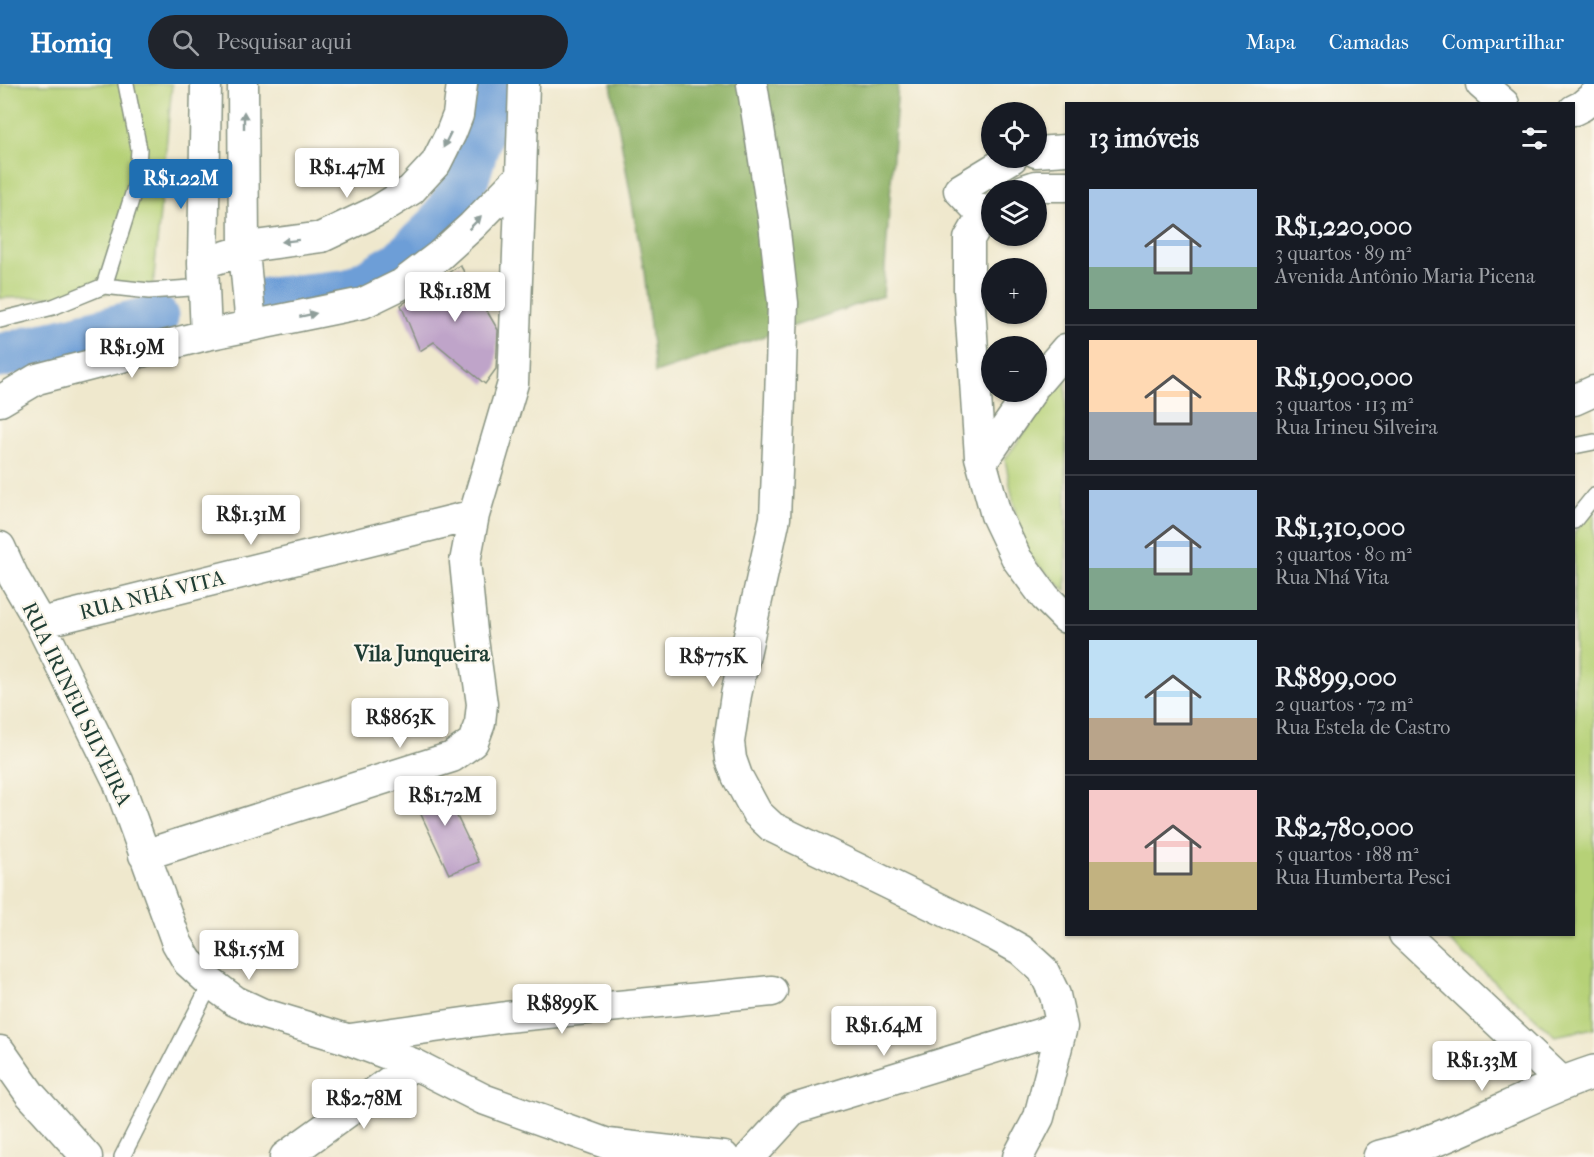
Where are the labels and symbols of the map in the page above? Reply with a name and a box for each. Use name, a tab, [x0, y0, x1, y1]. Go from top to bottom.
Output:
one-way arrow	[239, 111, 249, 130]
one-way arrow	[442, 132, 452, 149]
pin: R$1.47M	[292, 148, 402, 199]
pin: R$1.22M	[126, 159, 236, 210]
one-way arrow	[468, 216, 483, 230]
one-way arrow	[281, 236, 300, 246]
pin: R$1.18M	[400, 272, 510, 323]
one-way arrow	[299, 310, 318, 319]
pin: R$1.9M	[83, 328, 181, 379]
pin: R$1.31M	[196, 495, 306, 546]
street label: RUA NHÁ VITA	[77, 565, 227, 625]
street label: RUA IRINEU SILVEIRA	[17, 598, 137, 810]
pin: R$775K	[664, 637, 762, 688]
district label: Vila Junqueira	[353, 641, 491, 667]
pin: R$863K	[351, 698, 449, 749]
pin: R$1.72M	[390, 776, 500, 827]
pin: R$1.55M	[194, 930, 304, 981]
pin: R$899K	[513, 984, 611, 1035]
pin: R$1.64M	[829, 1006, 939, 1057]
pin: R$1.33M	[1427, 1041, 1537, 1092]
pin: R$2.78M	[309, 1079, 419, 1130]

